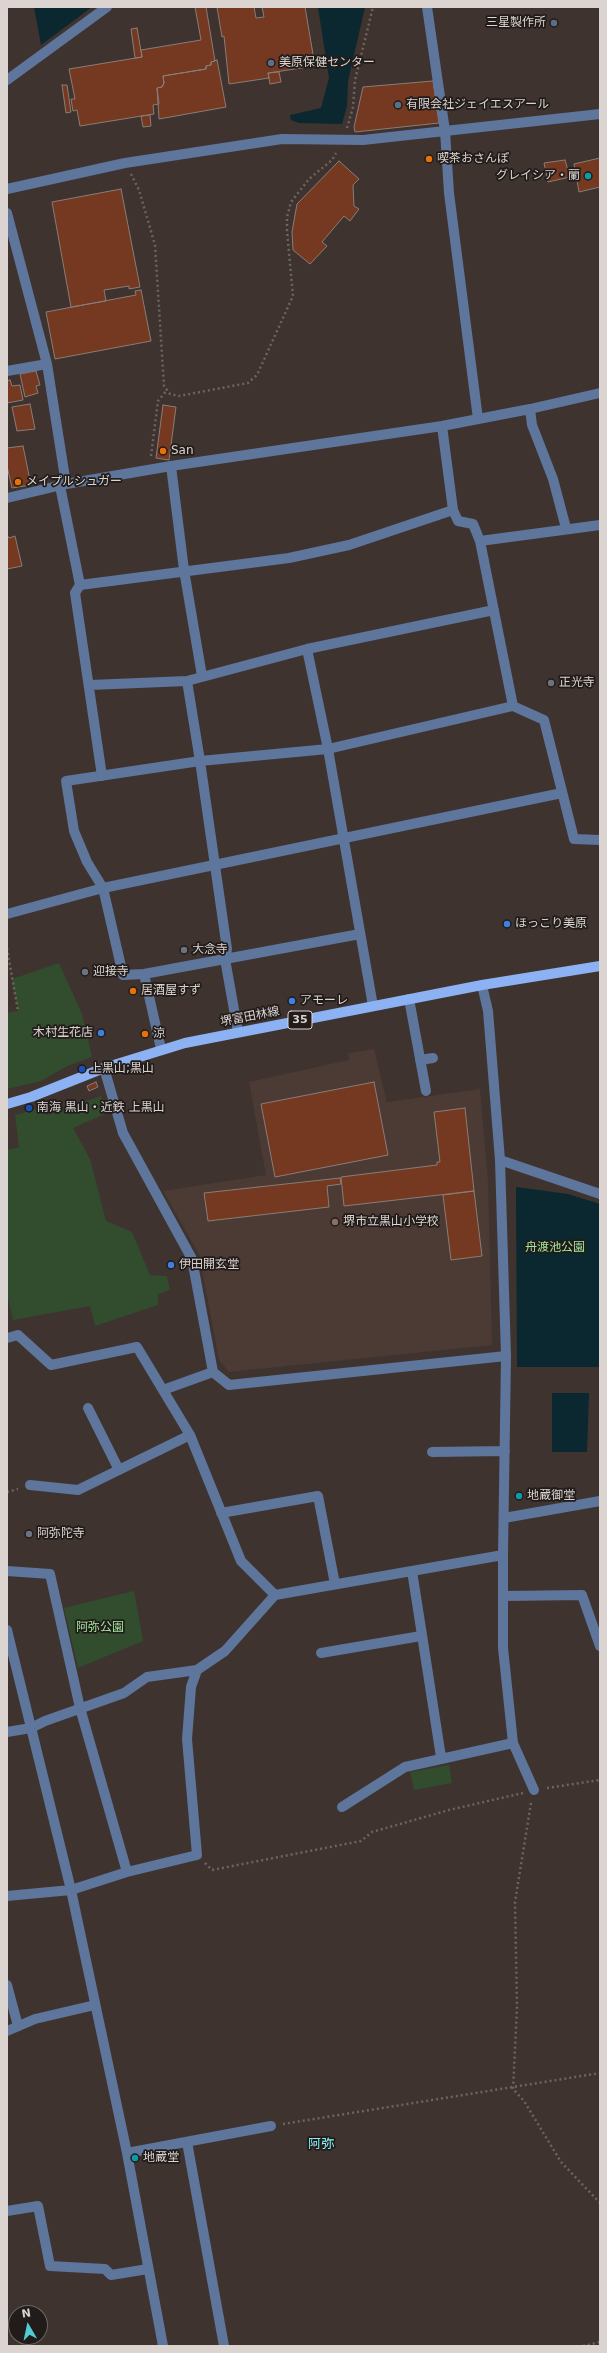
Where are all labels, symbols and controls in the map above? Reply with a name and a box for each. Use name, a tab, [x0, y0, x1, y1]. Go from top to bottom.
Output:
place label: 三星製作所	[486, 16, 546, 30]
marker: 三星製作所	[549, 18, 559, 28]
place label: 美原保健センター	[279, 56, 375, 70]
marker: 美原保健センター	[266, 58, 276, 68]
place label: 有限会社ジェイエスアール	[406, 98, 549, 112]
marker: 有限会社ジェイエスアール	[393, 100, 403, 110]
place label: 喫茶おさんぽ	[437, 152, 509, 166]
marker: 喫茶おさんぽ	[424, 154, 434, 164]
place label: グレイシア・蘭	[496, 169, 580, 183]
marker: グレイシア・蘭	[583, 171, 593, 181]
place label: San	[171, 444, 194, 458]
marker: San	[158, 446, 168, 456]
place label: メイプルシュガー	[26, 475, 122, 489]
marker: メイプルシュガー	[13, 477, 23, 487]
place label: 正光寺	[559, 676, 595, 690]
marker: 正光寺	[546, 678, 556, 688]
place label: ほっこり美原	[515, 917, 587, 931]
marker: ほっこり美原	[502, 919, 512, 929]
place label: 大念寺	[192, 943, 228, 957]
marker: 大念寺	[179, 945, 189, 955]
place label: 迎接寺	[93, 965, 129, 979]
marker: 迎接寺	[80, 967, 90, 977]
place label: 居酒屋すず	[141, 984, 201, 998]
marker: 居酒屋すず	[128, 986, 138, 996]
place label: アモーレ	[300, 994, 348, 1008]
marker: アモーレ	[287, 996, 297, 1006]
street label: 堺富田林線	[219, 1004, 281, 1030]
road number: 35	[288, 1011, 312, 1029]
place label: 木村生花店	[33, 1026, 93, 1040]
place label: 涼	[153, 1027, 165, 1041]
marker: 木村生花店	[96, 1028, 106, 1038]
marker: 涼	[140, 1029, 150, 1039]
place label: 上黒山;黒山	[90, 1062, 154, 1076]
marker: 上黒山;黒山	[77, 1064, 87, 1074]
place label: 南海 黒山・近鉄 上黒山	[37, 1101, 165, 1115]
marker: 南海 黒山・近鉄 上黒山	[24, 1103, 34, 1113]
place label: 堺市立黒山小学校	[343, 1215, 439, 1229]
marker: 堺市立黒山小学校	[330, 1217, 340, 1227]
park label: 舟渡池公園	[525, 1241, 585, 1255]
place label: 伊田開玄堂	[179, 1258, 239, 1272]
marker: 伊田開玄堂	[166, 1260, 176, 1270]
place label: 地蔵御堂	[527, 1489, 575, 1503]
marker: 地蔵御堂	[514, 1491, 524, 1501]
place label: 阿弥陀寺	[37, 1527, 85, 1541]
marker: 阿弥陀寺	[24, 1529, 34, 1539]
park label: 阿弥公園	[76, 1621, 124, 1635]
district label: 阿弥	[308, 2137, 334, 2153]
place label: 地蔵堂	[143, 2151, 179, 2165]
marker: 地蔵堂	[130, 2153, 140, 2163]
north arrow	[8, 2305, 48, 2345]
text: N	[21, 2307, 32, 2321]

